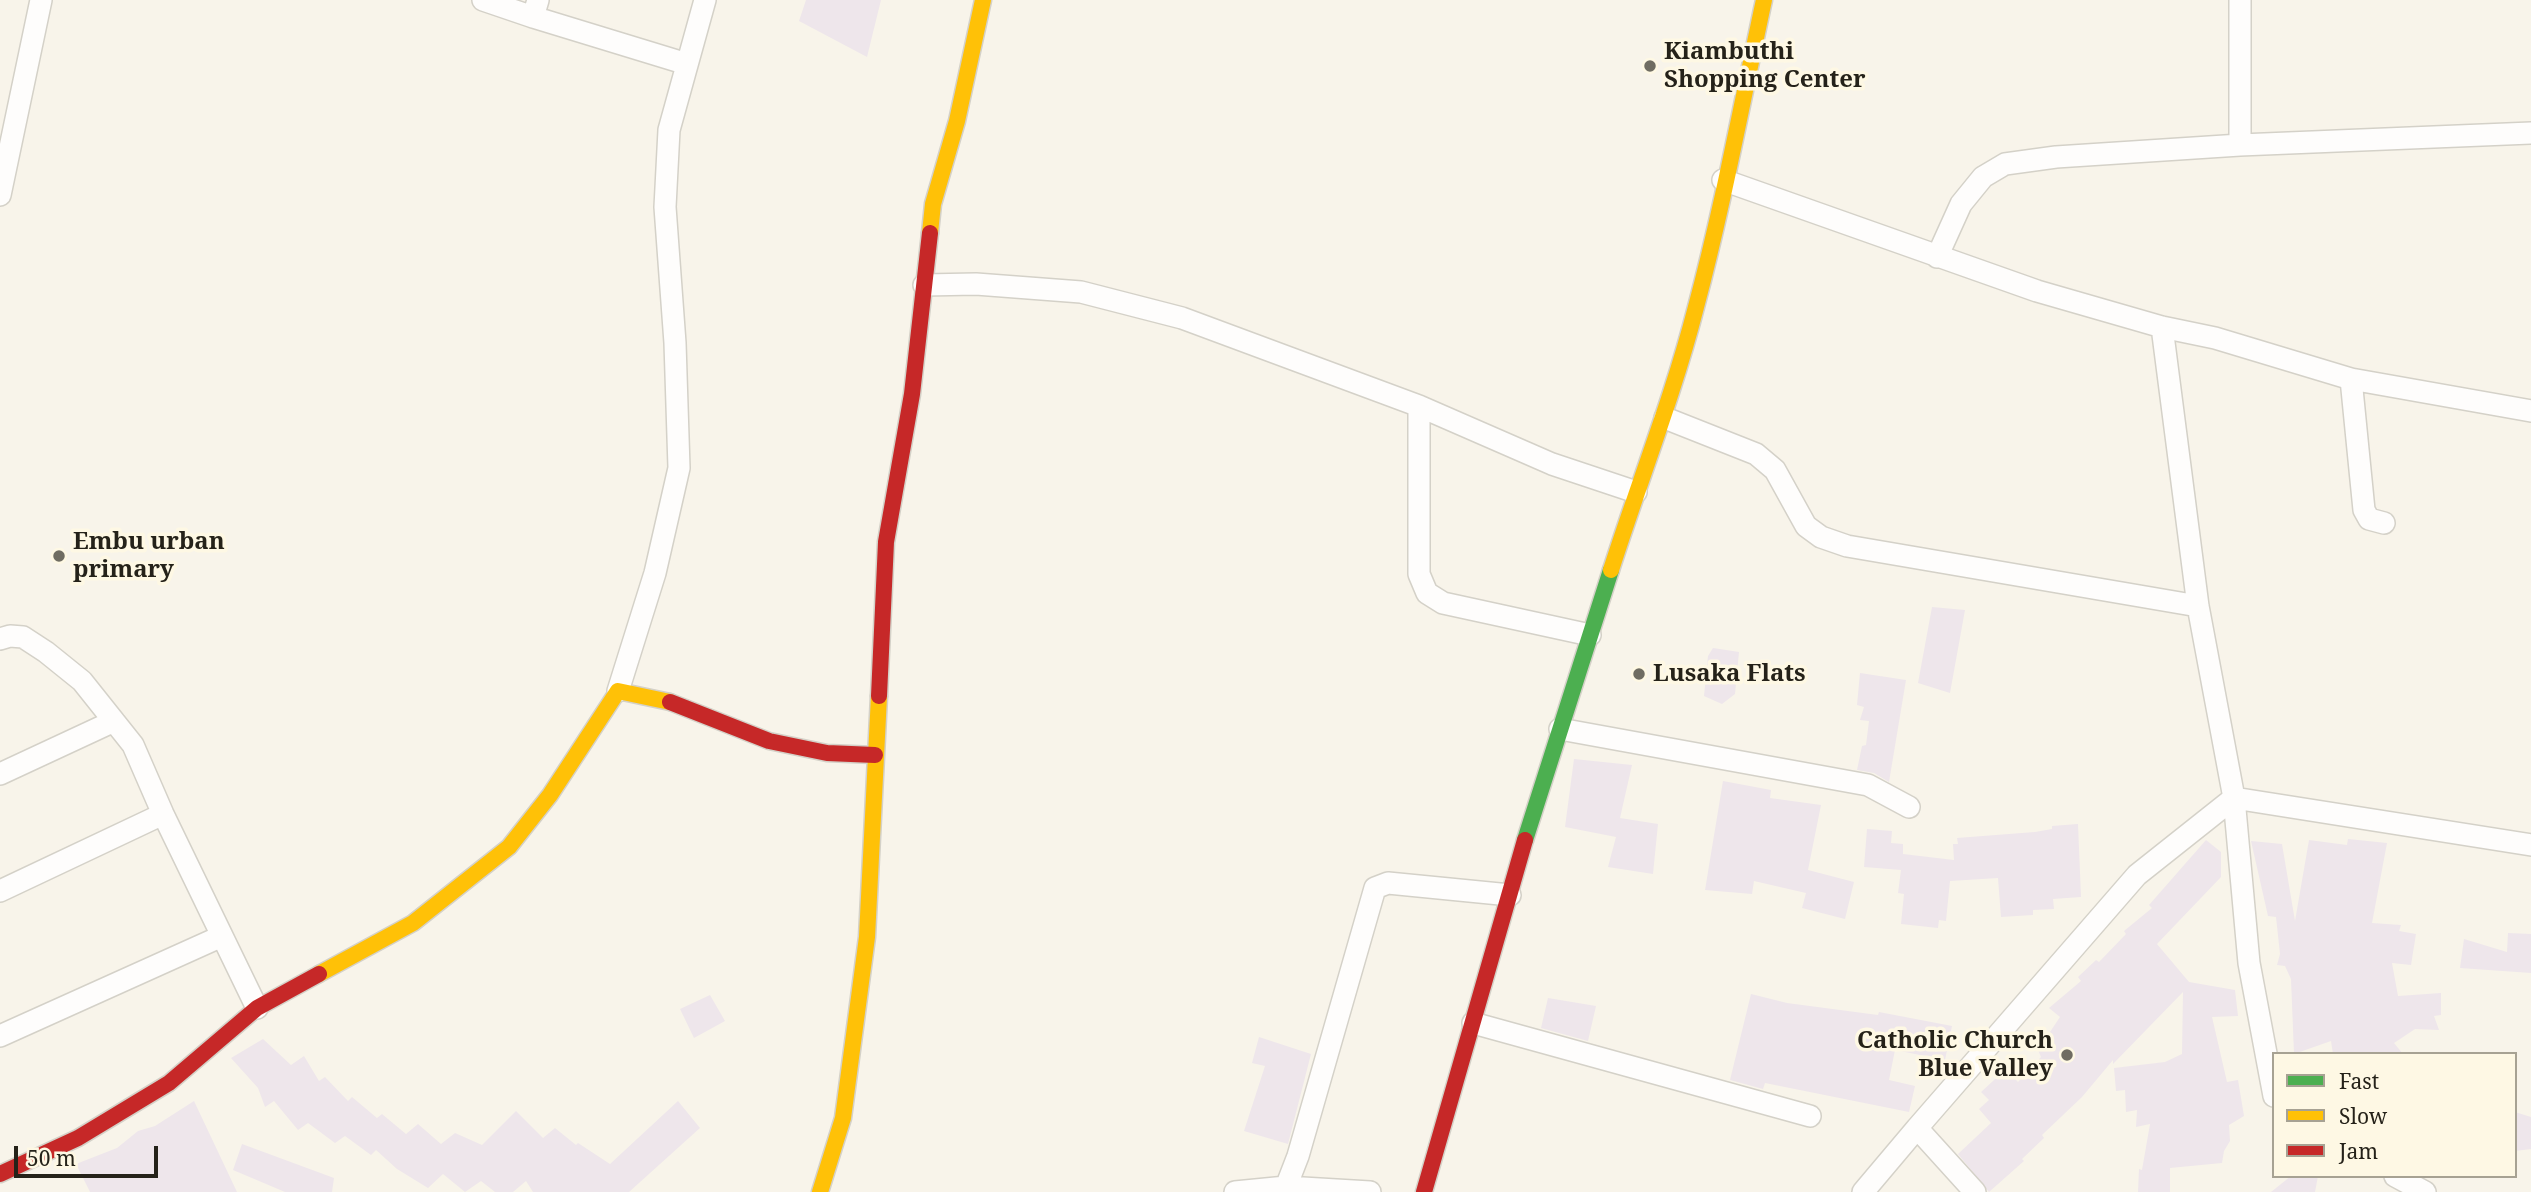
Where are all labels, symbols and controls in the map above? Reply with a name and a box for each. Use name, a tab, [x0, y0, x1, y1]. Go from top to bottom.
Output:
place label: Kiambuthi Shopping Center	[1664, 38, 1866, 94]
marker: Kiambuthi Shopping Center	[1642, 58, 1658, 74]
place label: Embu urban primary	[73, 528, 225, 584]
marker: Embu urban primary	[51, 548, 67, 564]
place label: Lusaka Flats	[1653, 660, 1806, 688]
marker: Lusaka Flats	[1631, 666, 1647, 682]
place label: Catholic Church Blue Valley	[1857, 1027, 2053, 1083]
marker: Catholic Church Blue Valley	[2059, 1047, 2075, 1063]
legend	[2272, 1052, 2517, 1178]
text: Fast	[2339, 1067, 2379, 1095]
text: Slow	[2339, 1102, 2387, 1130]
scale bar	[18, 1132, 161, 1176]
text: Jam	[2339, 1137, 2378, 1165]
text: 50 m	[27, 1144, 76, 1172]

